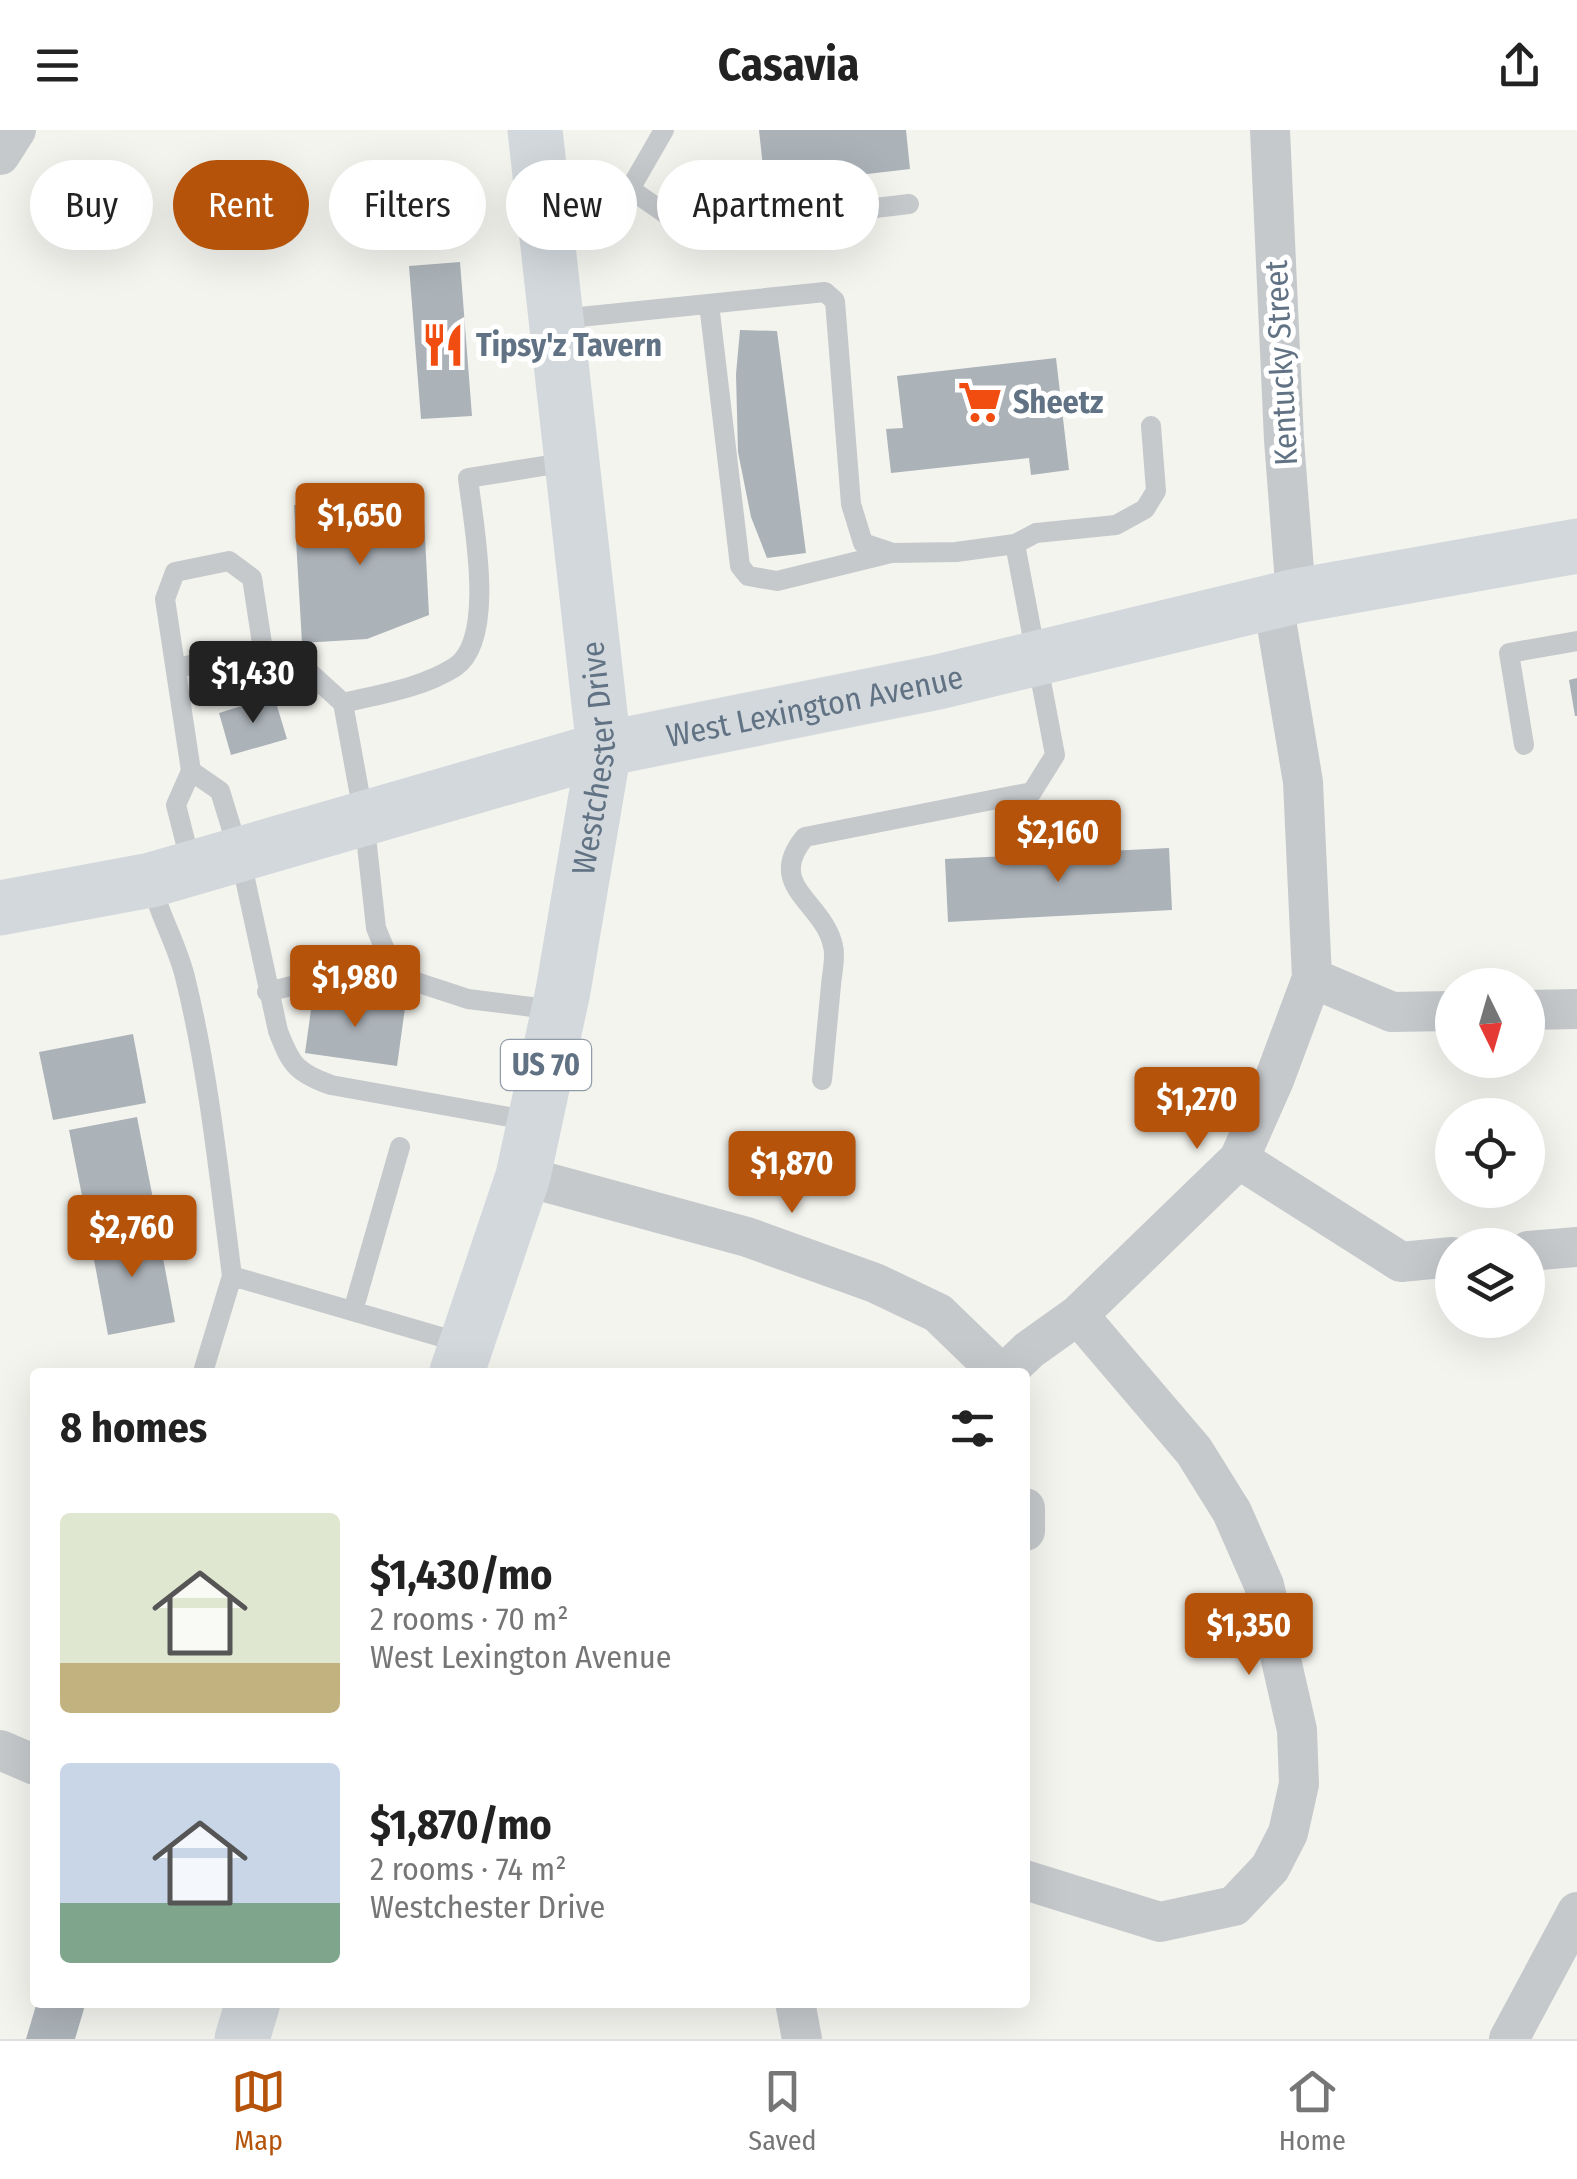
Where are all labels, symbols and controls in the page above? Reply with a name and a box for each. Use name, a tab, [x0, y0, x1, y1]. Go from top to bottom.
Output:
icon: menu	[30, 38, 85, 93]
text: Casavia	[718, 38, 859, 92]
icon: share	[1492, 38, 1547, 93]
chip: Buy	[30, 160, 153, 250]
chip: Rent	[173, 160, 309, 250]
chip: Filters	[329, 160, 486, 250]
chip: New	[506, 160, 637, 250]
chip: Apartment	[657, 160, 879, 250]
street label: Kentucky Street	[1257, 259, 1305, 467]
restaurant icon: Tipsy'z Tavern	[419, 321, 467, 369]
place label: Tipsy'z Tavern	[476, 326, 662, 364]
supermarket icon: Sheetz	[956, 378, 1004, 426]
place label: Sheetz	[1013, 383, 1103, 421]
pin: $1,650	[279, 483, 441, 568]
text: $1,650	[318, 496, 403, 534]
street label: Westchester Drive	[564, 639, 623, 878]
pin: $1,430	[172, 641, 334, 726]
text: $1,430	[211, 654, 295, 692]
street label: West Lexington Avenue	[663, 658, 967, 755]
pin: $2,160	[977, 800, 1139, 885]
text: $2,160	[1017, 813, 1099, 851]
pin: $1,980	[274, 945, 436, 1030]
text: $1,980	[312, 958, 398, 996]
north arrow	[1435, 968, 1545, 1078]
map controls	[1435, 968, 1545, 1338]
road number: US 70	[501, 1040, 591, 1090]
pin: $1,270	[1116, 1067, 1278, 1152]
text: $1,270	[1156, 1080, 1238, 1118]
button: locate	[1435, 1098, 1545, 1208]
pin: $1,870	[711, 1131, 873, 1216]
text: $1,870	[751, 1144, 833, 1182]
pin: $2,760	[51, 1195, 213, 1280]
text: $2,760	[90, 1208, 174, 1246]
button: layers	[1435, 1228, 1545, 1338]
icon: filters	[945, 1401, 1000, 1456]
text: 8 homes	[60, 1403, 207, 1453]
text: $1,430/mo	[370, 1550, 553, 1600]
icon: home	[140, 1553, 260, 1673]
pin: $1,350	[1168, 1593, 1330, 1678]
text: 2 rooms · 70 m²	[370, 1600, 569, 1638]
text: $1,350	[1207, 1606, 1291, 1644]
text: West Lexington Avenue	[370, 1638, 671, 1676]
text: $1,870/mo	[370, 1800, 552, 1850]
icon: home	[140, 1803, 260, 1923]
text: 2 rooms · 74 m²	[370, 1850, 567, 1888]
text: Westchester Drive	[370, 1888, 605, 1926]
tab: Map	[231, 2064, 286, 2157]
tab: Saved	[748, 2064, 817, 2157]
tab: Home	[1279, 2064, 1346, 2157]

